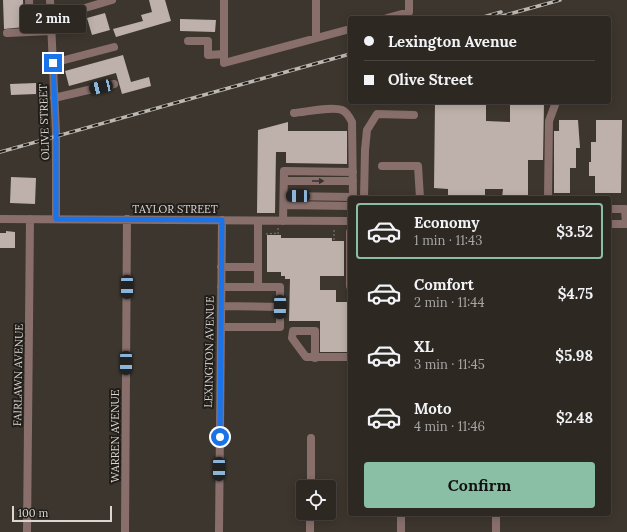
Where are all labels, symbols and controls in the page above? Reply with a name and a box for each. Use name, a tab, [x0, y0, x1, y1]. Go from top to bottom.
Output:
callout: 2 min	[20, 5, 86, 33]
text: 2 min	[36, 10, 70, 27]
text: Lexington Avenue	[388, 32, 517, 51]
route end	[44, 54, 62, 72]
text: Olive Street	[388, 70, 473, 89]
car	[88, 78, 114, 96]
street label: OLIVE STREET	[36, 84, 52, 160]
one-way arrow	[312, 178, 325, 184]
car	[286, 190, 310, 202]
street label: TAYLOR STREET	[132, 202, 218, 216]
icon: car	[366, 213, 402, 249]
text: Economy	[414, 213, 479, 232]
text: $3.52	[556, 222, 593, 241]
text: 1 min · 11:43	[414, 232, 482, 249]
car	[121, 275, 133, 299]
icon: car	[366, 275, 402, 311]
text: Comfort	[414, 275, 474, 294]
text: $4.75	[558, 284, 593, 303]
text: 2 min · 11:44	[414, 294, 484, 311]
car	[274, 295, 286, 319]
street label: LEXINGTON AVENUE	[201, 296, 217, 408]
street label: FAIRLAWN AVENUE	[10, 324, 26, 426]
icon: car	[366, 337, 402, 373]
text: XL	[414, 337, 434, 356]
text: $5.98	[555, 346, 593, 365]
car	[120, 351, 132, 375]
text: 3 min · 11:45	[414, 356, 485, 373]
street label: WARREN AVENUE	[108, 389, 122, 483]
icon: car	[366, 399, 402, 435]
text: Moto	[414, 399, 451, 418]
text: $2.48	[556, 408, 593, 427]
text: 4 min · 11:46	[414, 418, 485, 435]
route start	[211, 428, 229, 446]
car	[213, 457, 225, 481]
button: Confirm	[364, 462, 595, 508]
map controls	[296, 480, 336, 520]
button: locate	[296, 480, 336, 520]
scale bar	[12, 504, 112, 523]
text: 100 m	[18, 506, 48, 520]

